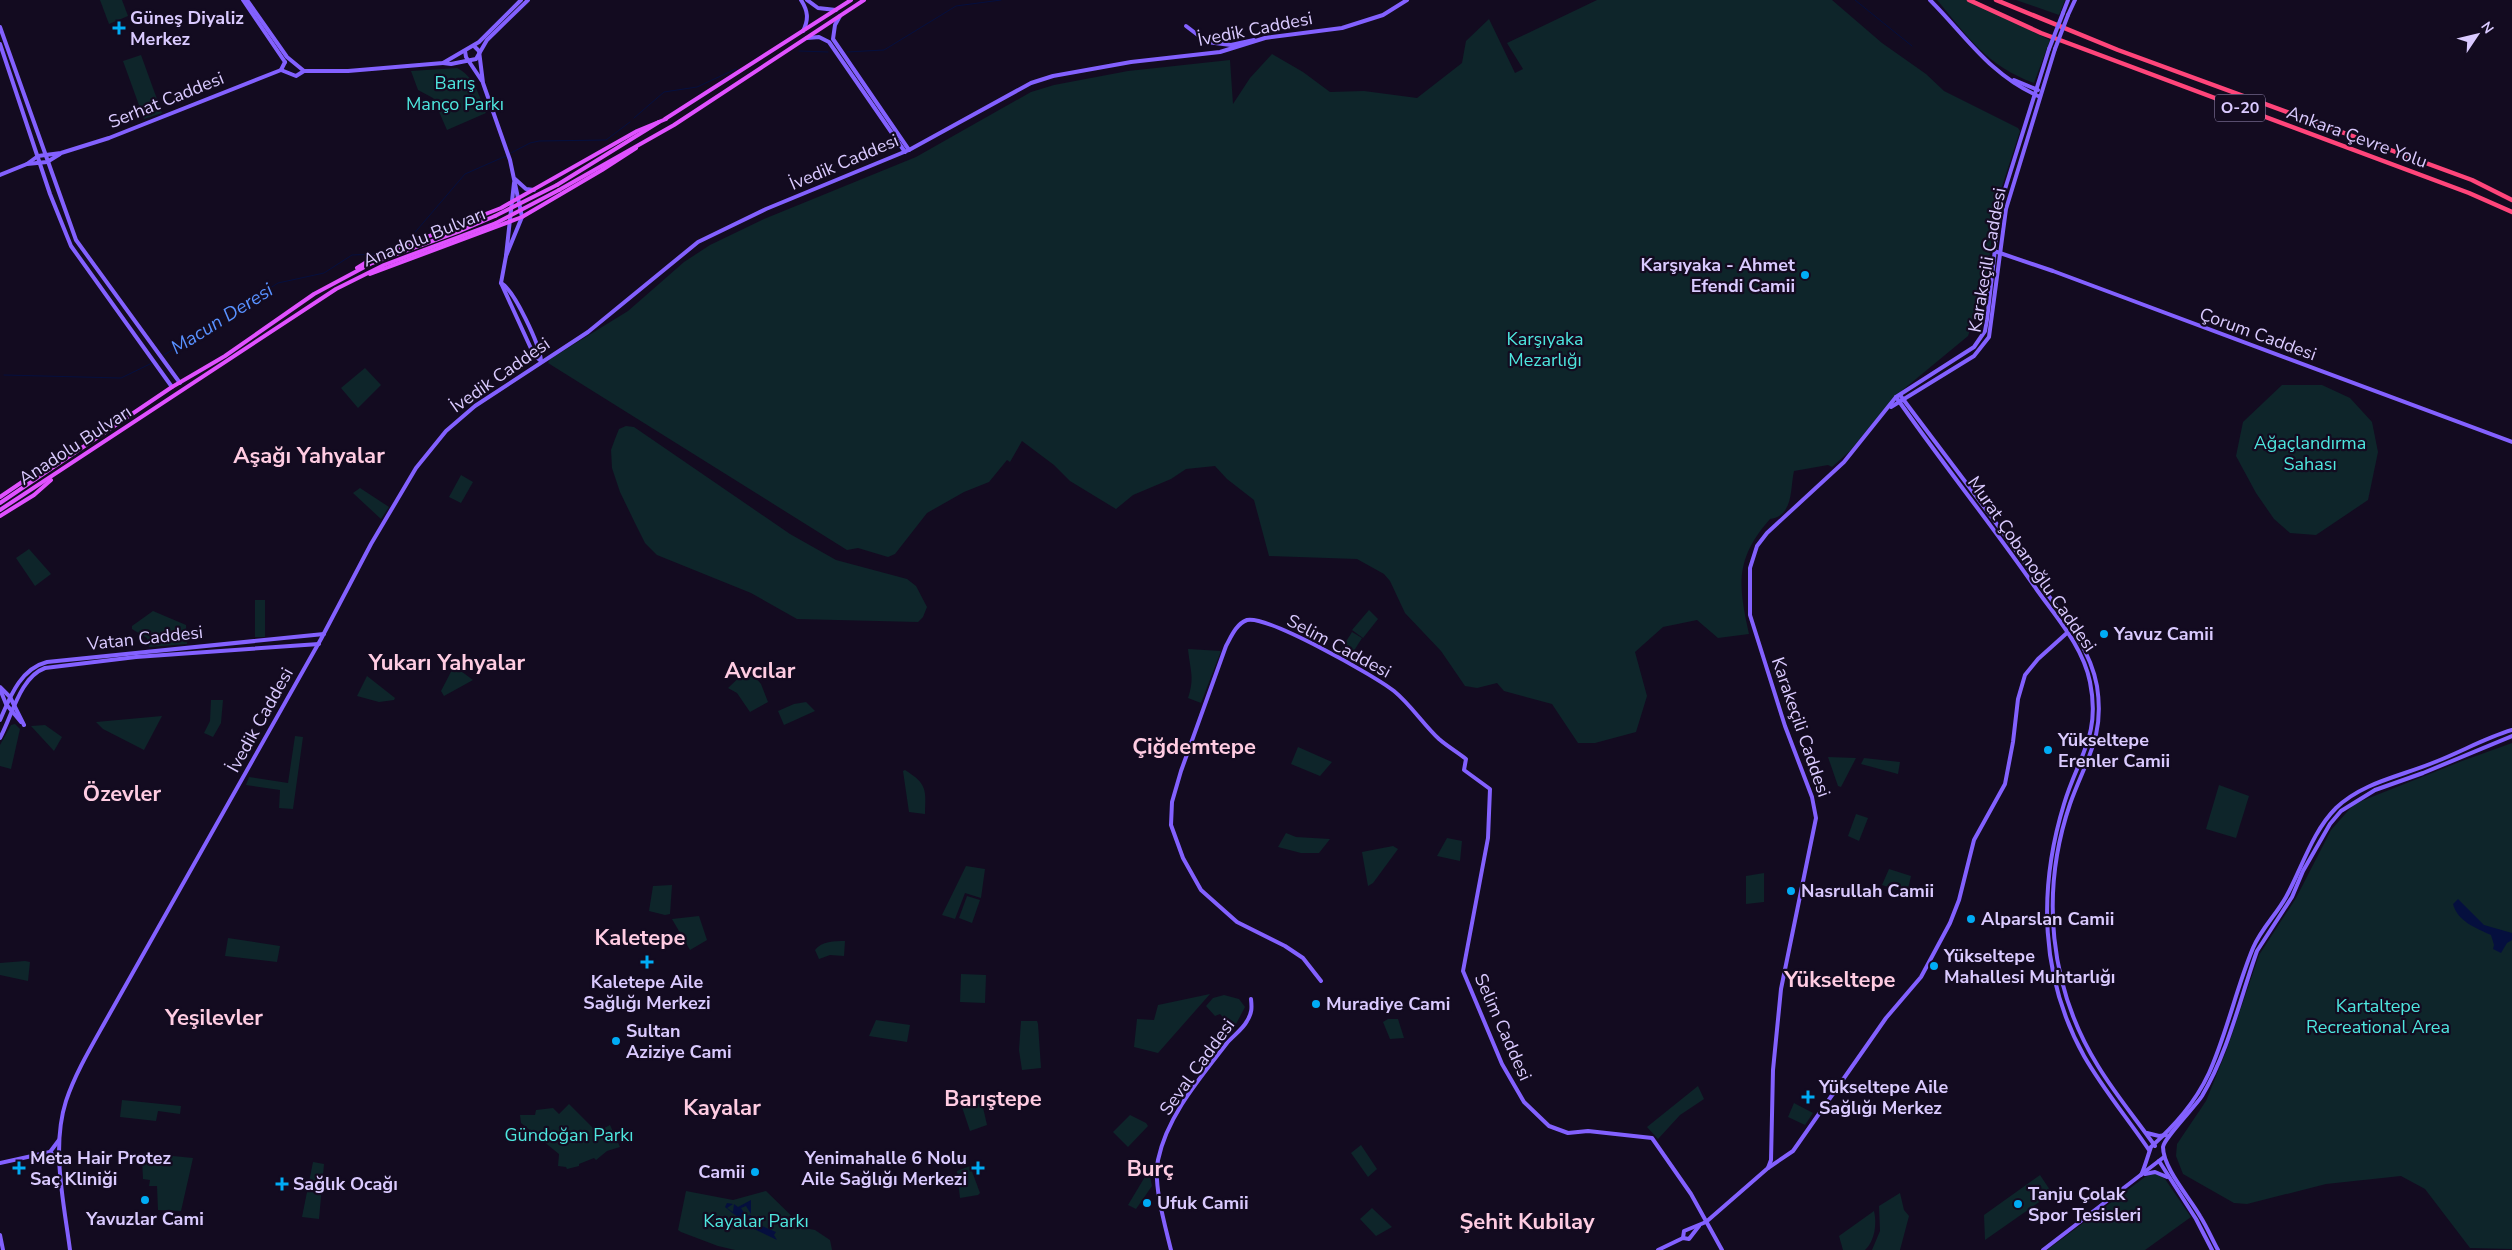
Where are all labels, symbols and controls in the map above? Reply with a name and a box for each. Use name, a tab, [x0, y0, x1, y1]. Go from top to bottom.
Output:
place label: Güneş Diyaliz Merkez	[130, 6, 244, 51]
street label: İvedik Caddesi	[1196, 6, 1314, 52]
north arrow	[2452, 10, 2502, 60]
text: N	[2476, 18, 2498, 38]
marker: Güneş Diyaliz Merkez	[112, 21, 126, 35]
street label: Serhat Caddesi	[105, 66, 227, 134]
park label: Barış Manço Parkı	[406, 71, 504, 116]
road number: O-20	[2215, 95, 2265, 122]
street label: Ankara Çevre Yolu	[2283, 100, 2431, 174]
street label: İvedik Caddesi	[786, 128, 902, 196]
street label: Karakeçili Caddesi	[1962, 186, 2012, 334]
street label: Anadolu Bulvarı	[359, 202, 489, 272]
place label: Karşıyaka - Ahmet Efendi Camii	[1640, 253, 1795, 298]
marker: Karşıyaka - Ahmet Efendi Camii	[1799, 269, 1811, 281]
water label: Macun Deresi	[166, 277, 279, 361]
street label: Çorum Caddesi	[2196, 302, 2320, 366]
park label: Karşıyaka Mezarlığı	[1506, 327, 1584, 372]
street label: İvedik Caddesi	[445, 332, 555, 418]
street label: Anadolu Bulvarı	[14, 400, 136, 490]
park label: Ağaçlandırma Sahası	[2254, 431, 2366, 476]
district label: Aşağı Yahyalar	[233, 441, 385, 471]
street label: Murat Çobanoğlu Caddesi	[1962, 471, 2102, 657]
street label: Selim Caddesi	[1283, 608, 1395, 684]
street label: Vatan Caddesi	[85, 620, 204, 656]
place label: Yavuz Camii	[2113, 622, 2214, 646]
marker: Yavuz Camii	[2098, 628, 2110, 640]
district label: Yukarı Yahyalar	[368, 648, 526, 678]
street label: Karakeçili Caddesi	[1766, 654, 1836, 800]
district label: Avcılar	[725, 656, 796, 686]
street label: İvedik Caddesi	[221, 663, 299, 777]
place label: Yükseltepe Erenler Camii	[2057, 728, 2170, 773]
district label: Çiğdemtepe	[1132, 732, 1256, 762]
marker: Yükseltepe Erenler Camii	[2042, 744, 2054, 756]
district label: Özevler	[83, 779, 162, 809]
place label: Nasrullah Camii	[1801, 879, 1934, 903]
marker: Nasrullah Camii	[1785, 885, 1797, 897]
place label: Alparslan Camii	[1981, 907, 2114, 931]
marker: Alparslan Camii	[1965, 913, 1977, 925]
district label: Kaletepe	[595, 923, 685, 953]
place label: Yükseltepe Mahallesi Muhtarlığı	[1943, 944, 2115, 989]
marker: Kaletepe Aile Sağlığı Merkezi	[640, 955, 654, 969]
marker: Yükseltepe Mahallesi Muhtarlığı	[1928, 960, 1940, 972]
district label: Yükseltepe	[1783, 965, 1896, 995]
place label: Kaletepe Aile Sağlığı Merkezi	[583, 970, 711, 1015]
street label: Selim Caddesi	[1469, 970, 1537, 1084]
place label: Muradiye Cami	[1326, 992, 1450, 1016]
park label: Kartaltepe Recreational Area	[2306, 994, 2450, 1039]
marker: Muradiye Cami	[1310, 998, 1322, 1010]
district label: Yeşilevler	[164, 1003, 263, 1033]
street label: Seval Caddesi	[1154, 1014, 1240, 1120]
place label: Sultan Aziziye Cami	[626, 1019, 732, 1064]
marker: Sultan Aziziye Cami	[610, 1035, 622, 1047]
place label: Yükseltepe Aile Sağlığı Merkez	[1818, 1075, 1948, 1120]
district label: Barıştepe	[944, 1084, 1042, 1114]
marker: Yükseltepe Aile Sağlığı Merkez	[1801, 1090, 1815, 1104]
district label: Kayalar	[683, 1093, 761, 1123]
park label: Gündoğan Parkı	[505, 1123, 633, 1147]
place label: Meta Hair Protez Saç Kliniği	[30, 1146, 171, 1191]
place label: Yenimahalle 6 Nolu Aile Sağlığı Merkezi	[801, 1146, 967, 1191]
district label: Burç	[1127, 1154, 1174, 1184]
place label: Camii	[698, 1160, 745, 1184]
marker: Meta Hair Protez Saç Kliniği	[12, 1161, 26, 1175]
marker: Yenimahalle 6 Nolu Aile Sağlığı Merkezi	[971, 1161, 985, 1175]
marker: Camii	[749, 1166, 761, 1178]
place label: Sağlık Ocağı	[293, 1172, 398, 1196]
marker: Sağlık Ocağı	[275, 1177, 289, 1191]
place label: Tanju Çolak Spor Tesisleri	[2028, 1182, 2141, 1227]
place label: Ufuk Camii	[1157, 1191, 1248, 1215]
marker: Yavuzlar Cami	[139, 1194, 151, 1206]
marker: Ufuk Camii	[1141, 1197, 1153, 1209]
marker: Tanju Çolak Spor Tesisleri	[2012, 1198, 2024, 1210]
place label: Yavuzlar Cami	[85, 1207, 204, 1231]
district label: Şehit Kubilay	[1459, 1207, 1595, 1237]
park label: Kayalar Parkı	[703, 1209, 809, 1233]

